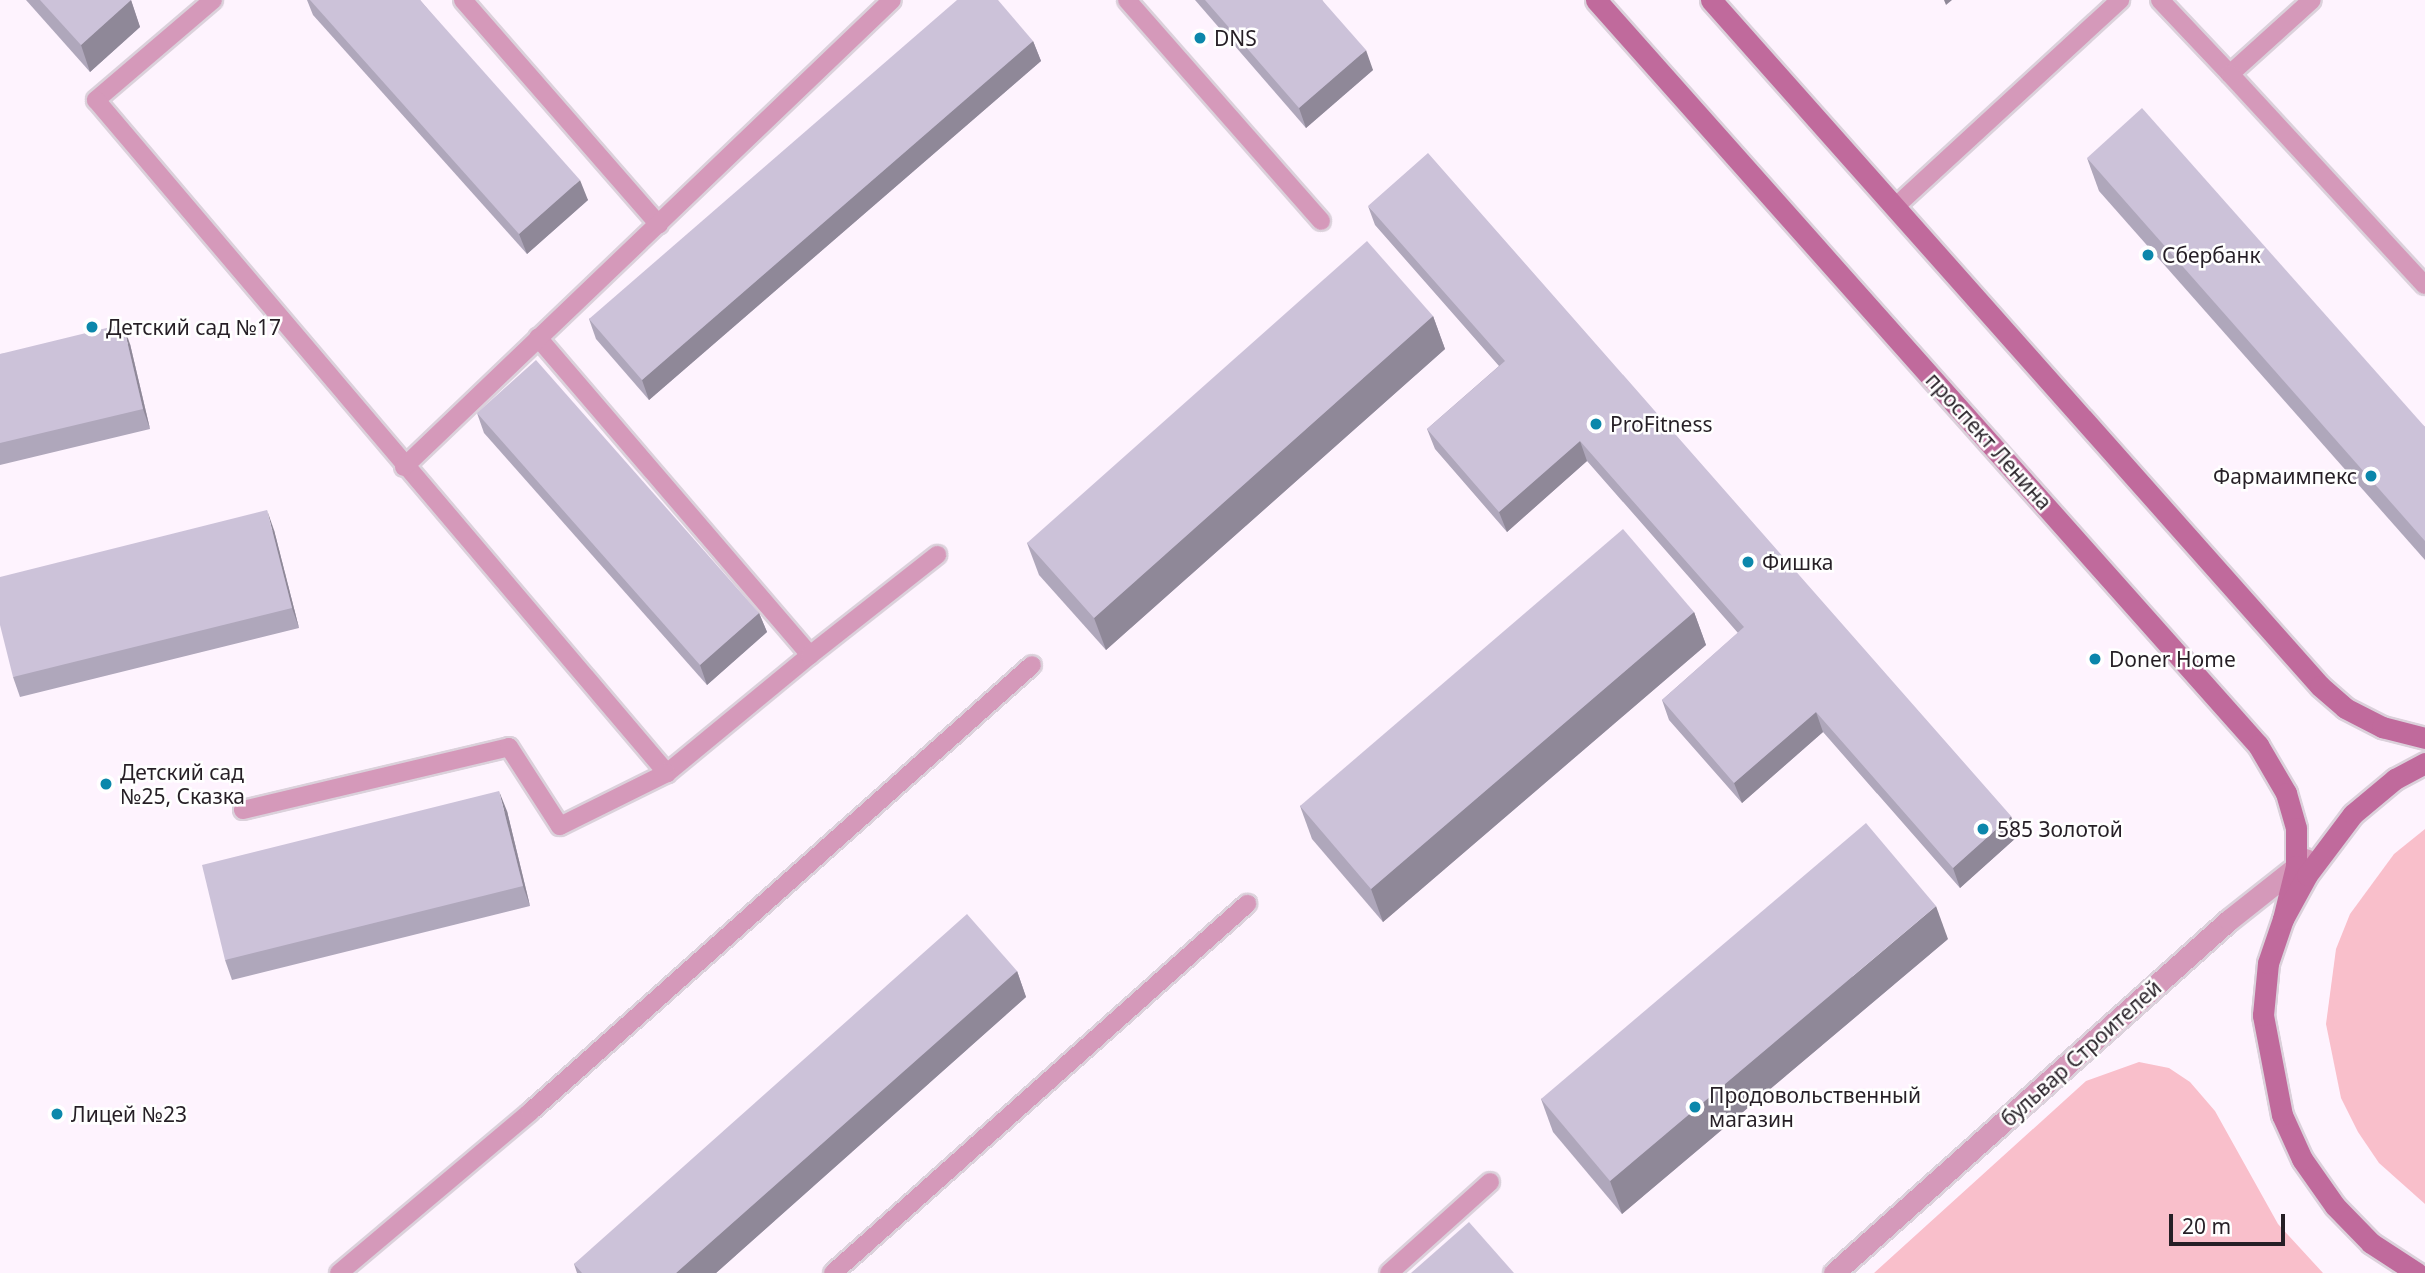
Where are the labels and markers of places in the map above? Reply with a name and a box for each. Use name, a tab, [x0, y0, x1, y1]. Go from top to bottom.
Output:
place label: DNS	[1214, 25, 1257, 51]
marker: DNS	[1192, 30, 1208, 46]
place label: Сбербанк	[2162, 242, 2261, 268]
marker: Сбербанк	[2140, 247, 2156, 263]
place label: Детский сад №17	[106, 314, 281, 340]
marker: Детский сад №17	[84, 319, 100, 335]
place label: ProFitness	[1610, 411, 1713, 437]
marker: ProFitness	[1588, 416, 1604, 432]
place label: Фармаимпекс	[2213, 463, 2357, 489]
marker: Фармаимпекс	[2363, 468, 2379, 484]
place label: Фишка	[1762, 549, 1833, 575]
marker: Фишка	[1740, 554, 1756, 570]
place label: Doner Home	[2109, 646, 2236, 672]
marker: Doner Home	[2087, 651, 2103, 667]
place label: Детский сад №25, Сказка	[120, 759, 245, 809]
marker: Детский сад №25, Сказка	[98, 776, 114, 792]
place label: 585 Золотой	[1997, 816, 2123, 842]
marker: 585 Золотой	[1975, 821, 1991, 837]
place label: Продовольственный магазин	[1709, 1082, 1921, 1132]
marker: Продовольственный магазин	[1687, 1099, 1703, 1115]
place label: Лицей №23	[71, 1101, 187, 1127]
marker: Лицей №23	[49, 1106, 65, 1122]

